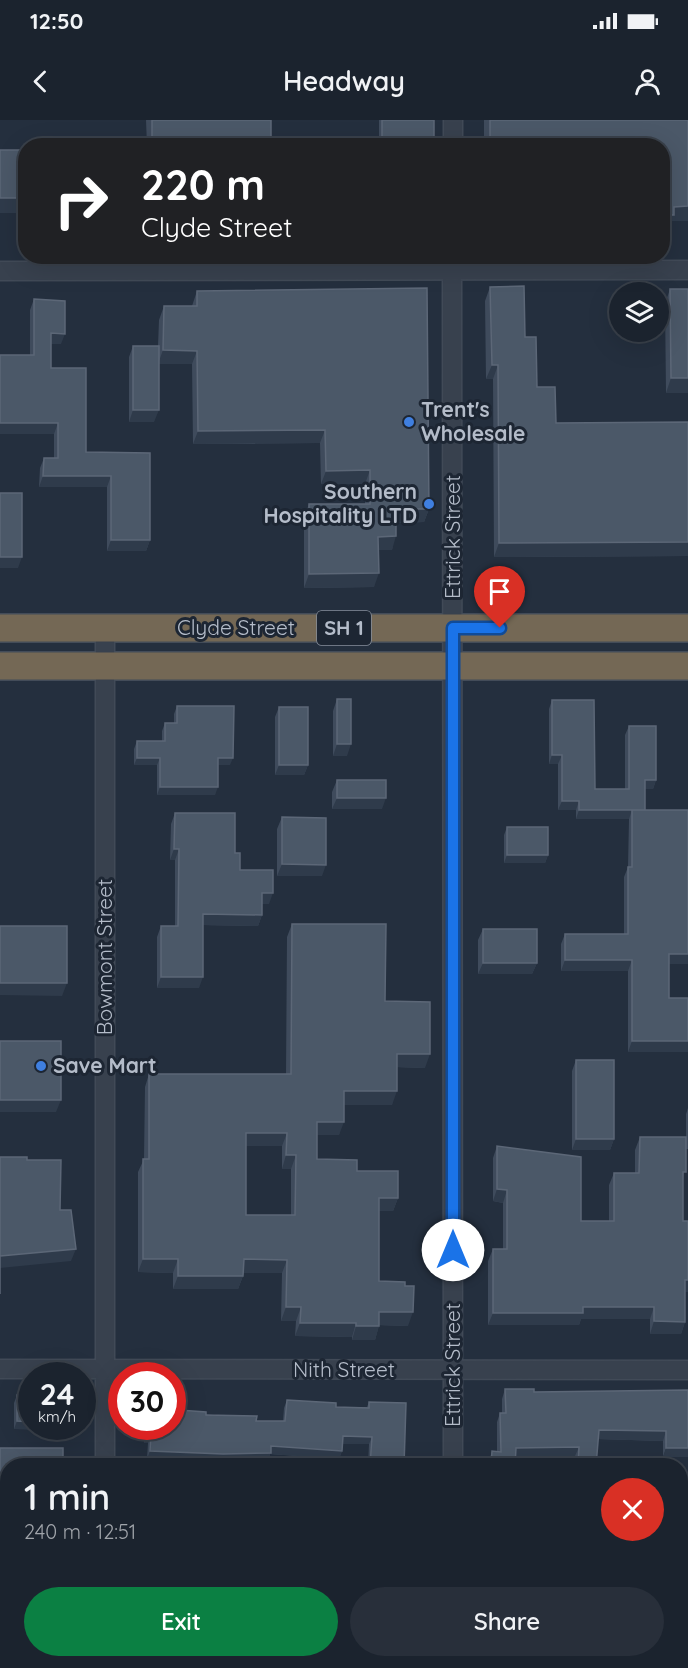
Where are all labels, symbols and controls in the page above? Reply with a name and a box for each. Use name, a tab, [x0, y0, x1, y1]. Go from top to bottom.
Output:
text: 12:50	[30, 7, 83, 35]
text: Headway	[283, 64, 405, 98]
icon: back	[24, 65, 57, 98]
icon: person	[631, 65, 664, 98]
text: 220 m	[141, 158, 265, 211]
icon: right	[42, 162, 120, 240]
text: Clyde Street	[141, 210, 292, 244]
map controls	[609, 282, 669, 342]
button: layers	[609, 282, 669, 342]
place label: Trent's Wholesale	[421, 396, 525, 446]
marker: Trent's Wholesale	[402, 415, 416, 429]
street label: Ettrick Street	[439, 475, 465, 599]
place label: Southern Hospitality LTD	[263, 478, 417, 528]
marker: Southern Hospitality LTD	[422, 497, 436, 511]
pin	[474, 566, 525, 628]
icon: arrive	[483, 575, 516, 608]
road number: SH 1	[317, 611, 371, 645]
street label: Clyde Street	[177, 614, 295, 640]
street label: Bowmont Street	[91, 879, 117, 1035]
place label: Save Mart	[53, 1052, 157, 1078]
marker: Save Mart	[34, 1059, 48, 1073]
position arrow	[421, 1218, 485, 1282]
street label: Ettrick Street	[439, 1303, 465, 1427]
street label: Nith Street	[293, 1356, 395, 1382]
speed limit sign: 30	[108, 1362, 186, 1440]
text: 24	[40, 1375, 74, 1413]
text: km/h	[38, 1407, 76, 1426]
text: 1 min	[24, 1474, 110, 1519]
button: close	[601, 1478, 664, 1541]
text: 240 m · 12:51	[24, 1519, 136, 1544]
button: Exit	[24, 1587, 338, 1656]
button: Share	[350, 1587, 664, 1656]

